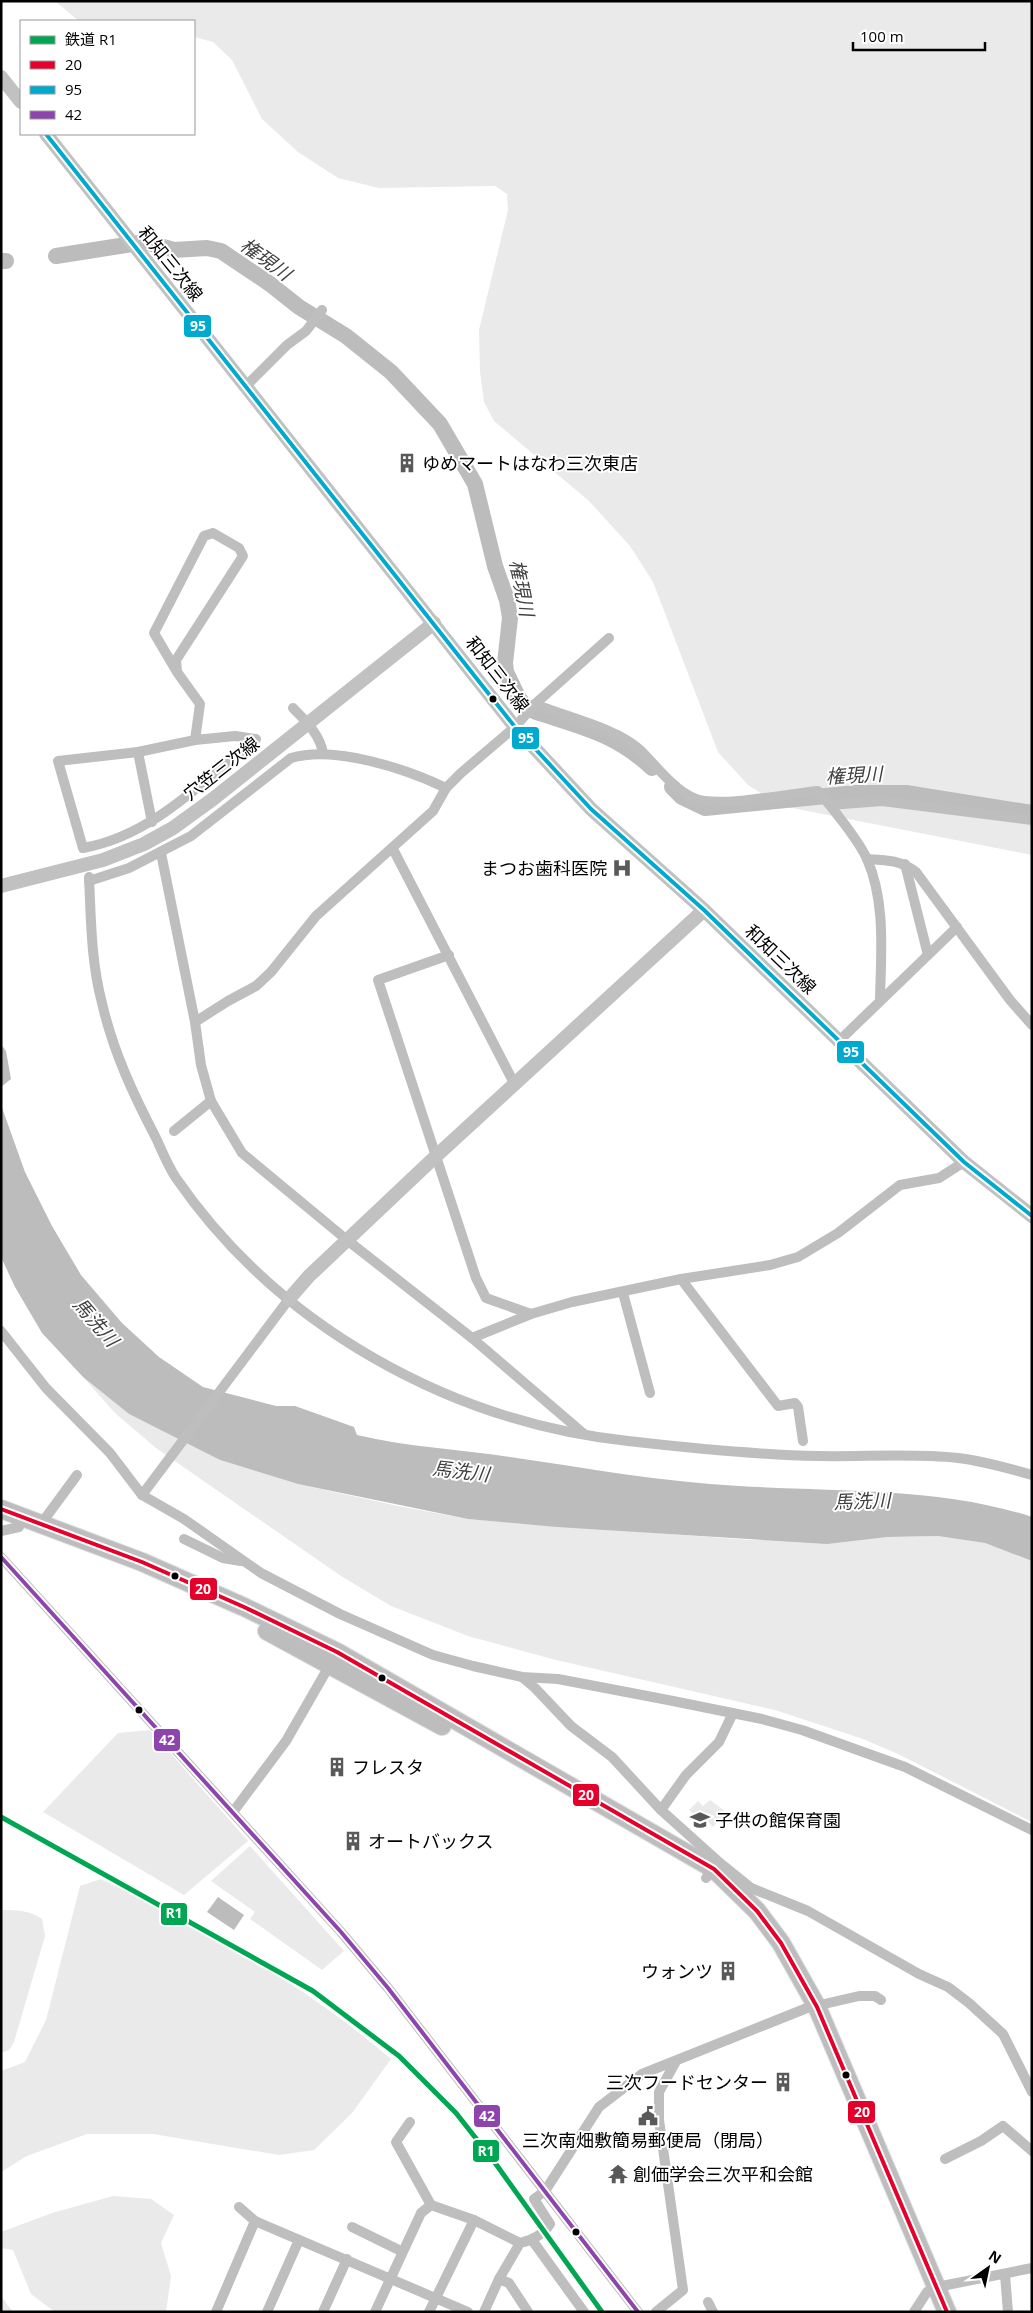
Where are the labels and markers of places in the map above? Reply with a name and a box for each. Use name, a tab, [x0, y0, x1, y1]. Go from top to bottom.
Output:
place label: ゆめマートはなわ三次東店	[422, 451, 638, 475]
building icon: ゆめマートはなわ三次東店	[396, 452, 418, 474]
unlabelled marker	[488, 694, 498, 704]
place label: まつお歯科医院	[481, 856, 607, 880]
hospital icon: まつお歯科医院	[611, 857, 633, 879]
unlabelled marker	[170, 1571, 180, 1581]
unlabelled marker	[377, 1673, 387, 1683]
unlabelled marker	[134, 1705, 144, 1715]
place label: フレスタ	[352, 1755, 424, 1779]
building icon: フレスタ	[326, 1756, 348, 1778]
place label: 子供の館保育園	[715, 1808, 841, 1832]
school or university icon: 子供の館保育園	[689, 1809, 711, 1831]
place label: オートバックス	[368, 1829, 493, 1853]
building icon: オートバックス	[342, 1830, 364, 1852]
place label: ウォンツ	[641, 1959, 713, 1983]
building icon: ウォンツ	[717, 1960, 739, 1982]
place label: 三次フードセンター	[606, 2070, 768, 2094]
unlabelled marker	[841, 2070, 851, 2080]
building icon: 三次フードセンター	[772, 2071, 794, 2093]
public building icon: 三次南畑敷簡易郵便局（閉局）	[637, 2105, 659, 2127]
place label: 三次南畑敷簡易郵便局（閉局）	[522, 2128, 774, 2152]
place label: 創価学会三次平和会館	[633, 2162, 813, 2186]
temple icon: 創価学会三次平和会館	[607, 2163, 629, 2185]
unlabelled marker	[571, 2227, 581, 2237]

